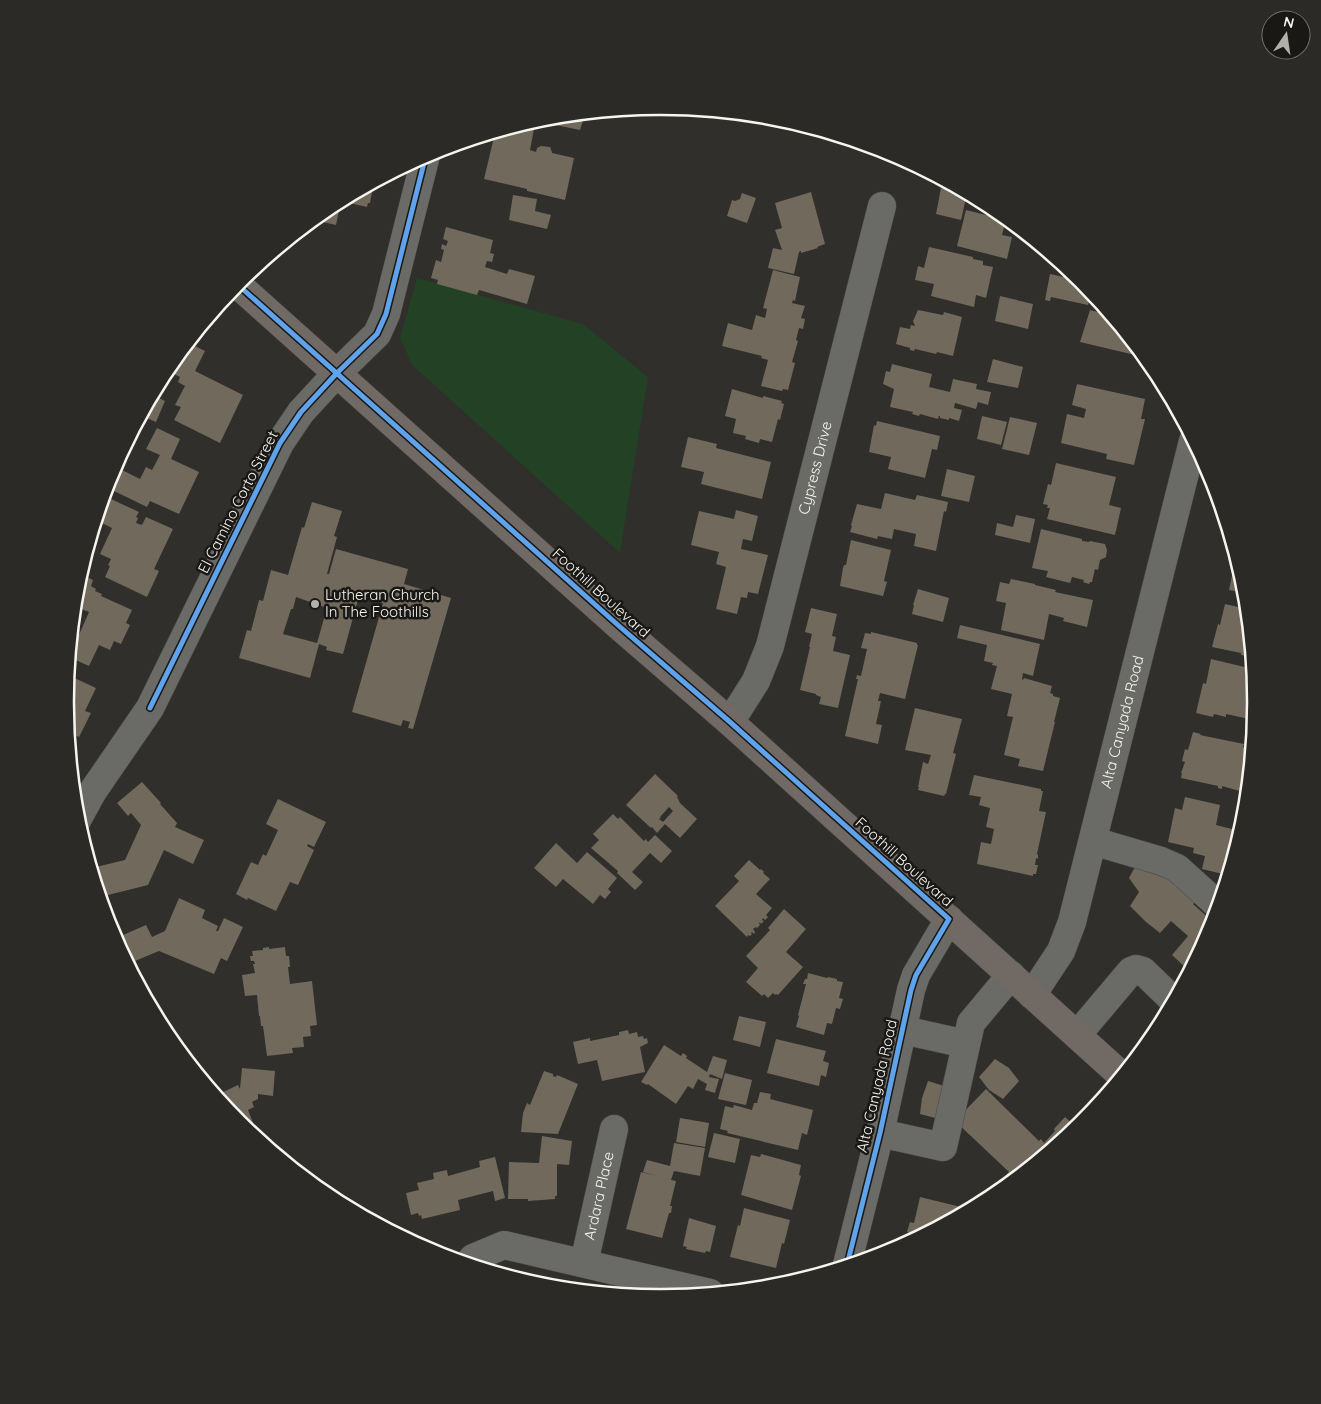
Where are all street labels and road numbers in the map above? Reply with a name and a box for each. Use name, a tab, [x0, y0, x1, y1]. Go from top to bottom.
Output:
street label: Cypress Drive	[794, 419, 836, 517]
street label: El Camino Corto Street	[193, 427, 282, 576]
street label: Foothill Boulevard	[549, 544, 654, 641]
street label: Alta Canyada Road	[1096, 654, 1148, 790]
street label: Foothill Boulevard	[852, 813, 957, 910]
street label: Alta Canyada Road	[852, 1018, 901, 1154]
street label: Ardara Place	[579, 1150, 618, 1242]

